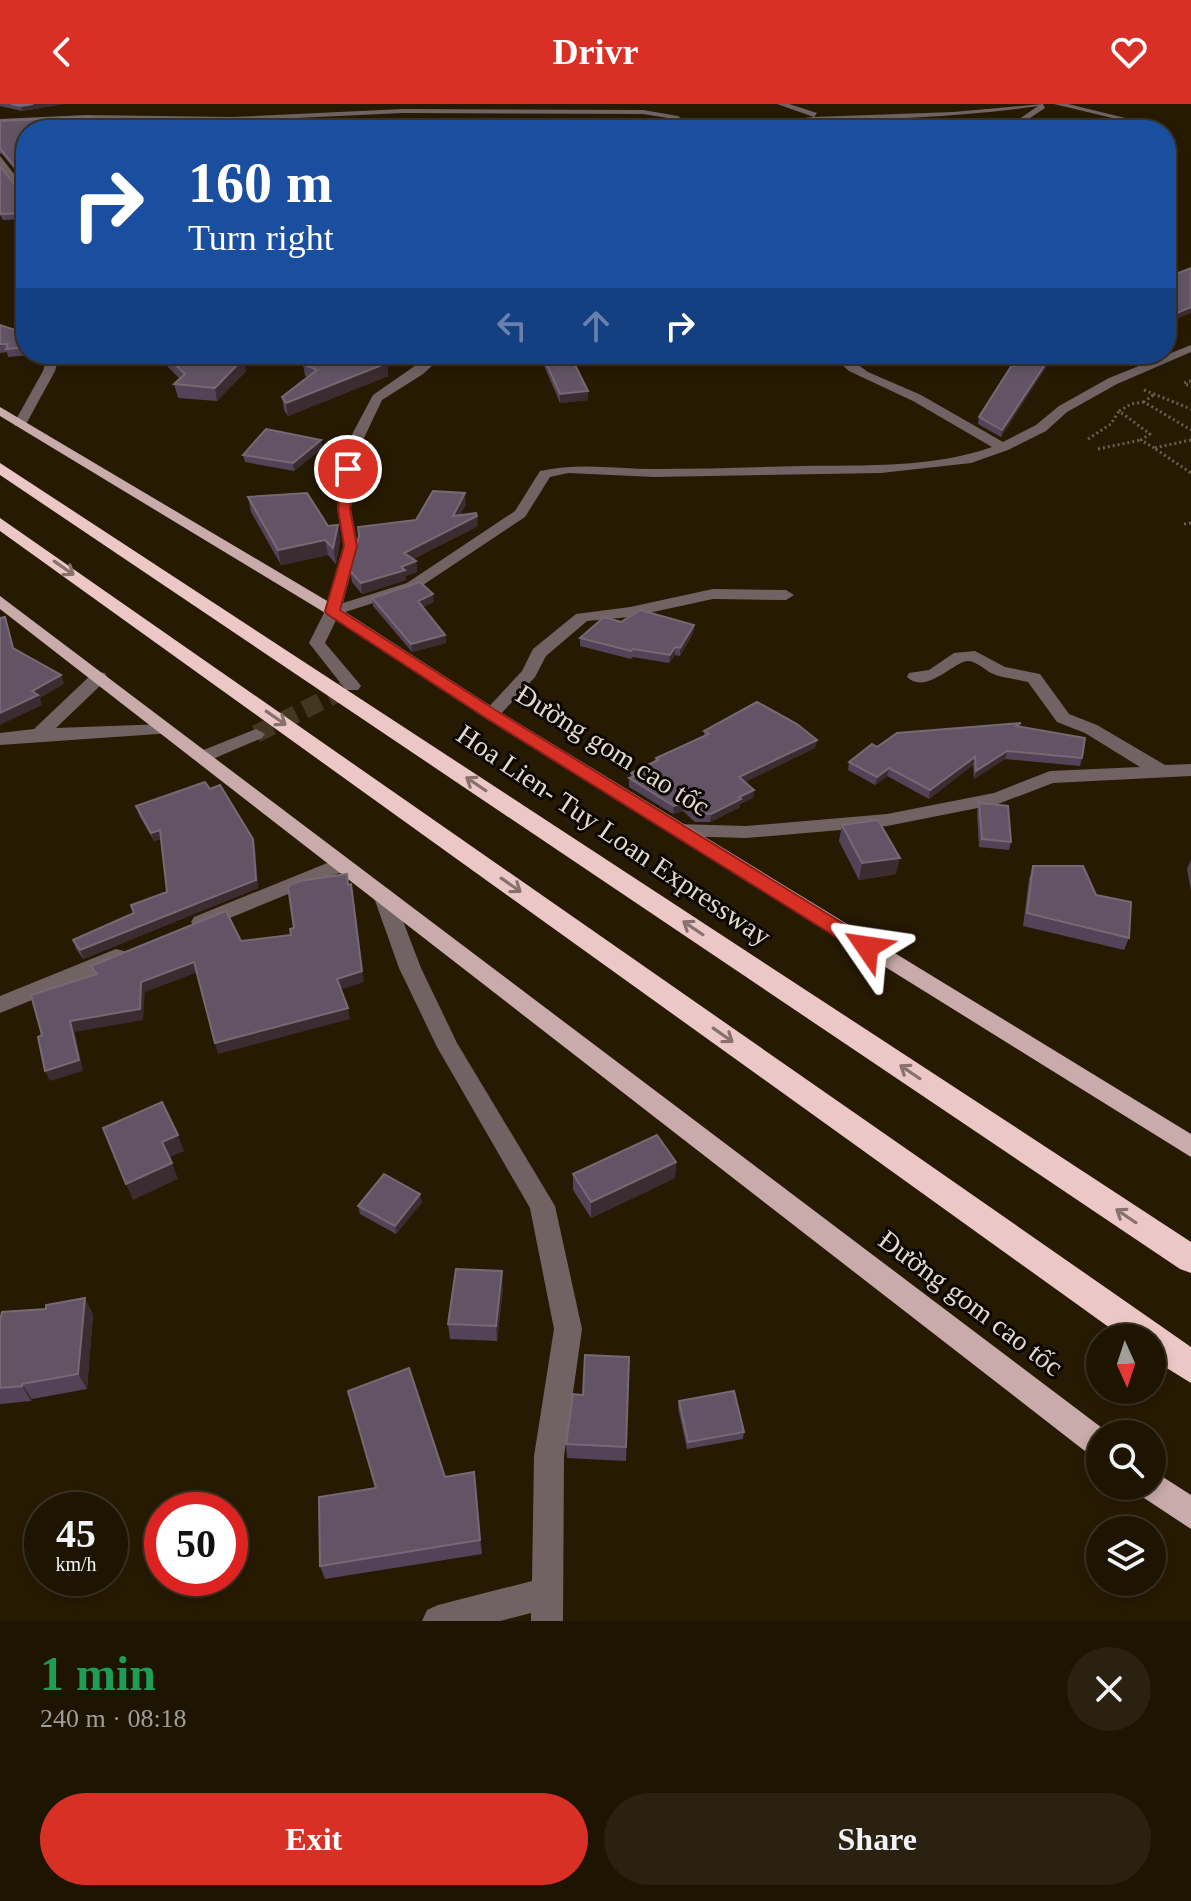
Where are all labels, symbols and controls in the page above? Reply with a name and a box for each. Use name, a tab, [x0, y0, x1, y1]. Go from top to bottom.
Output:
icon: back	[40, 30, 84, 74]
icon: heart	[1107, 30, 1151, 74]
text: Drivr	[553, 32, 638, 72]
icon: right	[56, 152, 160, 256]
text: 160 m	[188, 152, 333, 214]
text: Turn right	[188, 218, 334, 258]
icon: left	[490, 304, 534, 348]
icon: ahead	[574, 304, 618, 348]
icon: right	[658, 304, 702, 348]
pin	[314, 435, 382, 503]
icon: arrive	[326, 447, 370, 491]
one-way arrow	[52, 560, 74, 576]
street label: Đường gom cao tốc	[511, 678, 715, 822]
one-way arrow	[265, 709, 286, 726]
street label: Hoa Lien- Tuy Loan Expressway	[451, 718, 777, 952]
one-way arrow	[466, 776, 488, 792]
one-way arrow	[500, 876, 522, 893]
position arrow	[825, 905, 909, 989]
one-way arrow	[682, 919, 705, 935]
one-way arrow	[712, 1027, 734, 1043]
one-way arrow	[899, 1063, 921, 1080]
one-way arrow	[1115, 1207, 1138, 1223]
street label: Đường gom cao tốc	[873, 1224, 1069, 1382]
north arrow	[1086, 1324, 1166, 1404]
map controls	[1086, 1324, 1166, 1596]
button: search	[1086, 1420, 1166, 1500]
speed limit sign: 50	[144, 1492, 248, 1596]
text: 45	[56, 1511, 96, 1556]
button: layers	[1086, 1516, 1166, 1596]
text: km/h	[55, 1553, 97, 1575]
text: 1 min	[40, 1647, 156, 1700]
button: close	[1067, 1647, 1151, 1731]
text: 240 m · 08:18	[40, 1704, 187, 1733]
button: Exit	[40, 1793, 588, 1885]
button: Share	[604, 1793, 1151, 1885]

